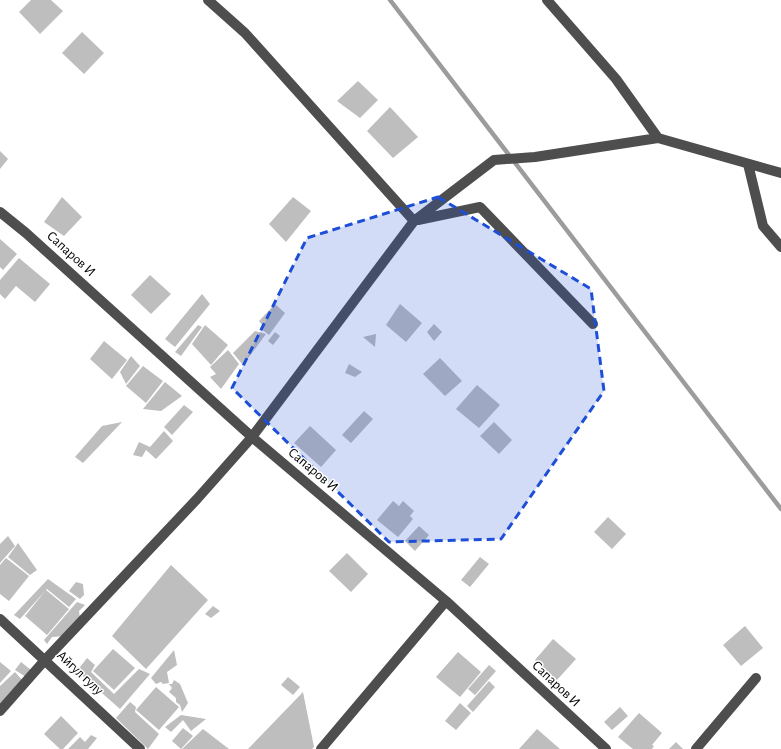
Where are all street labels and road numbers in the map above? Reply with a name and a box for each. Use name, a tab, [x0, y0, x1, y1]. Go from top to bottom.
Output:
street label: Сапаров И	[44, 229, 98, 279]
street label: Сапаров И	[285, 445, 341, 495]
street label: Айгул гулу	[54, 648, 106, 698]
street label: Сапаров И	[529, 658, 583, 710]

